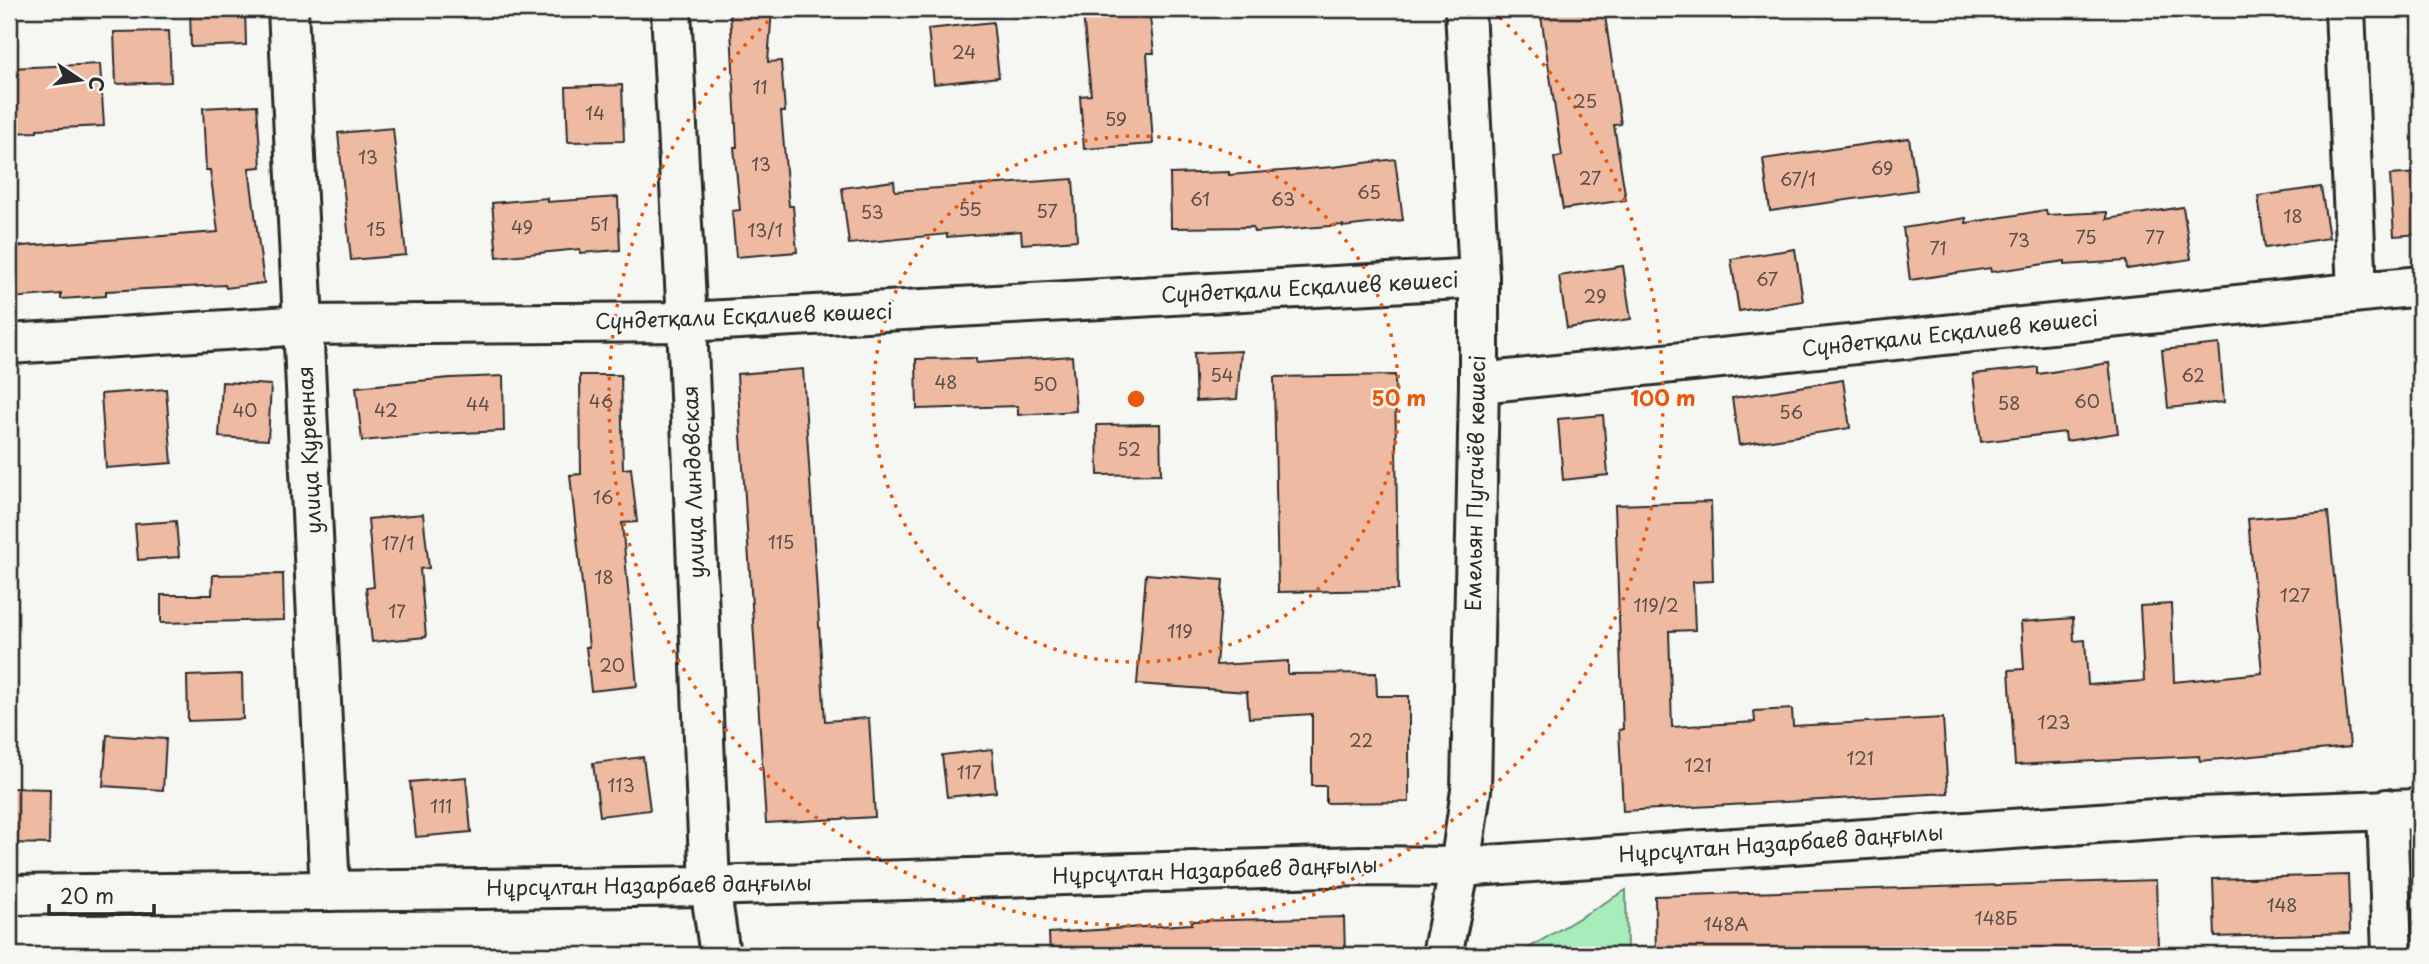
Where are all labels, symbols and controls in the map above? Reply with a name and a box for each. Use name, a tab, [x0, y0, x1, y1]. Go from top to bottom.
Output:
house number: 24	[952, 38, 976, 65]
north arrow	[46, 46, 116, 116]
house number: 11	[752, 73, 768, 100]
text: С	[82, 74, 113, 94]
house number: 25	[1573, 87, 1597, 114]
house number: 14	[585, 99, 605, 126]
house number: 59	[1105, 105, 1127, 132]
house number: 13	[358, 143, 378, 170]
house number: 13	[751, 150, 771, 177]
house number: 69	[1871, 154, 1893, 181]
house number: 27	[1579, 164, 1601, 191]
house number: 67/1	[1780, 165, 1816, 192]
house number: 65	[1357, 178, 1381, 205]
house number: 61	[1190, 185, 1210, 212]
house number: 63	[1271, 185, 1295, 212]
house number: 55	[958, 195, 982, 222]
house number: 57	[1036, 197, 1058, 224]
house number: 53	[860, 198, 884, 225]
house number: 18	[2283, 202, 2303, 229]
house number: 51	[589, 210, 609, 237]
house number: 49	[511, 213, 533, 240]
house number: 15	[366, 215, 386, 242]
house number: 13/1	[747, 216, 783, 243]
house number: 75	[2076, 223, 2097, 250]
house number: 77	[2145, 223, 2165, 250]
house number: 73	[2008, 226, 2030, 253]
house number: 71	[1930, 234, 1946, 261]
street label: Сүндетқали Есқалиев көшесі	[1160, 262, 1460, 310]
house number: 67	[1756, 265, 1778, 292]
house number: 29	[1584, 282, 1606, 309]
street label: Сүндетқали Есқалиев көшесі	[594, 294, 893, 336]
street label: Сүндетқали Есқалиев көшесі	[1800, 301, 2100, 363]
street label: Емельян Пугачёв көшесі	[1456, 355, 1492, 611]
house number: 54	[1210, 361, 1234, 388]
house number: 62	[2181, 361, 2205, 388]
street label: улица Куренная	[288, 365, 328, 535]
house number: 48	[934, 368, 958, 395]
house number: 50	[1033, 370, 1057, 397]
text: 50 m	[1372, 381, 1426, 413]
text: 100 m	[1630, 381, 1696, 413]
street label: улица Линдовская	[673, 385, 711, 579]
house number: 46	[589, 387, 613, 414]
centre of rings	[1124, 387, 1148, 411]
house number: 60	[2074, 387, 2100, 414]
house number: 58	[1998, 389, 2020, 416]
house number: 44	[466, 390, 490, 417]
house number: 40	[232, 396, 258, 423]
house number: 42	[374, 396, 398, 423]
house number: 56	[1779, 398, 1803, 425]
house number: 52	[1117, 435, 1141, 462]
house number: 16	[593, 483, 613, 510]
house number: 115	[768, 528, 794, 555]
house number: 17/1	[381, 529, 415, 556]
house number: 18	[594, 563, 614, 590]
house number: 127	[2280, 581, 2310, 608]
house number: 119/2	[1633, 591, 1679, 618]
house number: 17	[388, 597, 406, 624]
house number: 119	[1167, 617, 1193, 644]
house number: 20	[599, 651, 625, 678]
house number: 123	[2038, 708, 2070, 735]
house number: 22	[1349, 726, 1373, 753]
house number: 121	[1846, 744, 1874, 771]
house number: 121	[1684, 751, 1712, 778]
house number: 117	[956, 758, 982, 785]
house number: 113	[607, 771, 635, 798]
house number: 111	[430, 792, 452, 819]
street label: Нұрсұлтан Назарбаев даңғылы	[1617, 815, 1944, 869]
street label: Нұрсұлтан Назарбаев даңғылы	[1052, 847, 1378, 891]
street label: Нұрсұлтан Назарбаев даңғылы	[486, 865, 812, 903]
scale bar	[49, 873, 154, 917]
text: 20 m	[60, 879, 114, 911]
house number: 148	[2266, 891, 2298, 918]
house number: 148Б	[1975, 904, 2017, 931]
house number: 148А	[1704, 910, 1749, 937]

